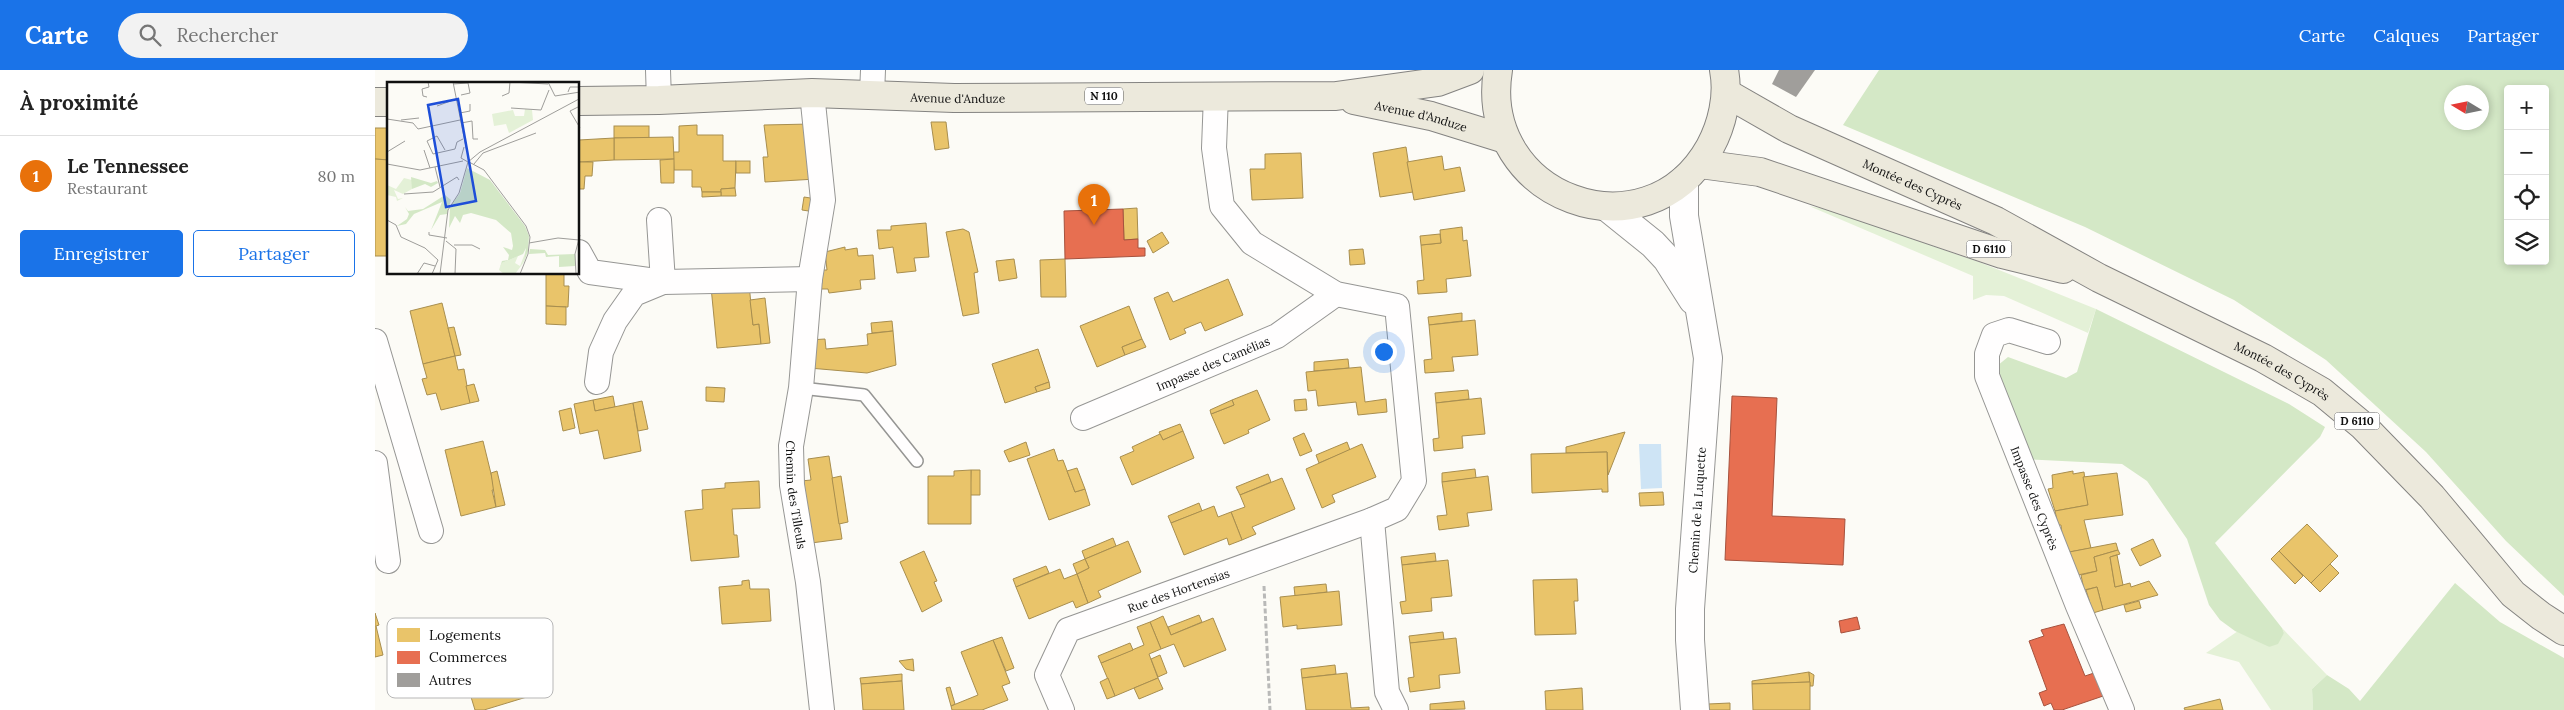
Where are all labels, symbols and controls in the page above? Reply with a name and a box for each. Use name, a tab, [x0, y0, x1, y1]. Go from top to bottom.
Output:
search box	[118, 13, 468, 58]
text: Carte	[25, 20, 88, 51]
icon: search	[136, 21, 164, 49]
text: Rechercher	[176, 23, 278, 47]
text: Carte	[2299, 24, 2345, 47]
text: Calques	[2373, 24, 2439, 47]
text: Partager	[2467, 24, 2539, 47]
inset map	[387, 82, 580, 275]
north arrow	[2444, 85, 2489, 130]
map controls	[2504, 85, 2549, 265]
button: +	[2504, 85, 2549, 130]
road number: N 110	[1085, 88, 1123, 104]
text: À proximité	[20, 89, 138, 116]
street label: Avenue d'Anduze	[909, 89, 1006, 106]
street label: Avenue d'Anduze	[1373, 97, 1470, 135]
button: −	[2504, 130, 2549, 175]
text: Le Tennessee	[67, 154, 189, 178]
street label: Montée des Cyprès	[1861, 155, 1965, 213]
text: 1	[33, 166, 39, 186]
text: 80 m	[318, 166, 355, 186]
button: locate	[2504, 175, 2549, 220]
text: Restaurant	[67, 178, 148, 198]
pin: 1	[1078, 184, 1110, 225]
button: layers	[2504, 220, 2549, 265]
button: Enregistrer	[20, 230, 183, 277]
button: Partager	[193, 230, 355, 277]
road number: D 6110	[1967, 240, 2011, 258]
street label: Impasse des Camélias	[1154, 332, 1272, 394]
street label: Montée des Cyprès	[2232, 338, 2334, 403]
your location	[1371, 339, 1397, 365]
road number: D 6110	[2335, 412, 2379, 430]
street label: Chemin des Tilleuls	[783, 439, 810, 551]
street label: Impasse des Cyprès	[2008, 444, 2063, 552]
street label: Chemin de la Luquette	[1685, 446, 1709, 574]
street label: Rue des Hortensias	[1125, 565, 1232, 615]
legend	[387, 618, 553, 698]
text: Logements	[429, 626, 501, 644]
text: Commerces	[429, 648, 507, 666]
text: Autres	[428, 671, 472, 689]

